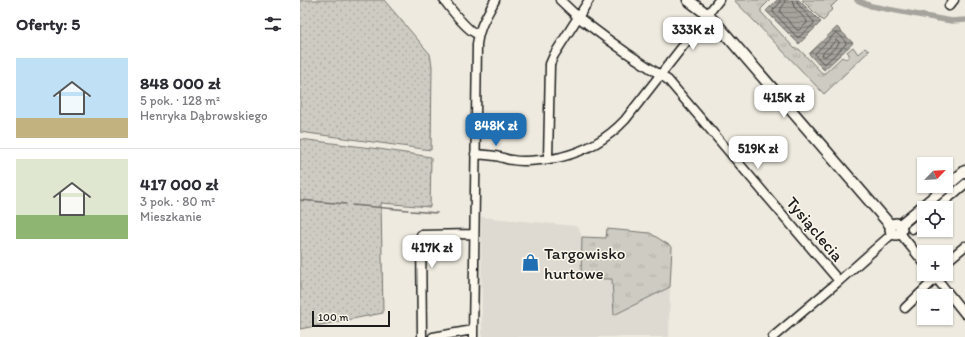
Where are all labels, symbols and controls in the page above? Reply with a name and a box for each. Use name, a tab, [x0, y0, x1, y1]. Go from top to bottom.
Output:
icon: filters	[262, 13, 284, 35]
text: Oferty: 5	[16, 14, 80, 34]
pin: 333K zł	[656, 17, 730, 51]
text: 333K zł	[672, 22, 714, 37]
text: 848 000 zł	[140, 73, 221, 93]
icon: home	[48, 74, 96, 122]
pin: 415K zł	[747, 85, 821, 119]
text: 415K zł	[763, 90, 805, 105]
text: 5 pok. · 128 m²	[140, 93, 220, 108]
text: Henryka Dąbrowskiego	[140, 108, 268, 123]
pin: 848K zł	[459, 113, 533, 147]
text: 848K zł	[474, 118, 518, 133]
pin: 519K zł	[721, 136, 795, 170]
text: 519K zł	[738, 141, 778, 156]
north arrow	[917, 157, 953, 193]
map controls	[917, 157, 953, 325]
text: 417 000 zł	[140, 174, 218, 194]
icon: home	[48, 175, 96, 223]
street label: Tysiąclecia	[782, 193, 848, 266]
text: 3 pok. · 80 m²	[140, 194, 215, 209]
button: locate	[917, 201, 953, 237]
text: Mieszkanie	[140, 209, 202, 224]
pin: 417K zł	[395, 235, 469, 269]
text: 417K zł	[411, 240, 453, 255]
place label: Targowisko hurtowe	[544, 243, 626, 283]
button: +	[917, 245, 953, 281]
shop icon: Targowisko hurtowe	[521, 253, 541, 273]
button: −	[917, 289, 953, 325]
scale bar	[312, 309, 390, 328]
text: 100 m	[318, 311, 348, 324]

